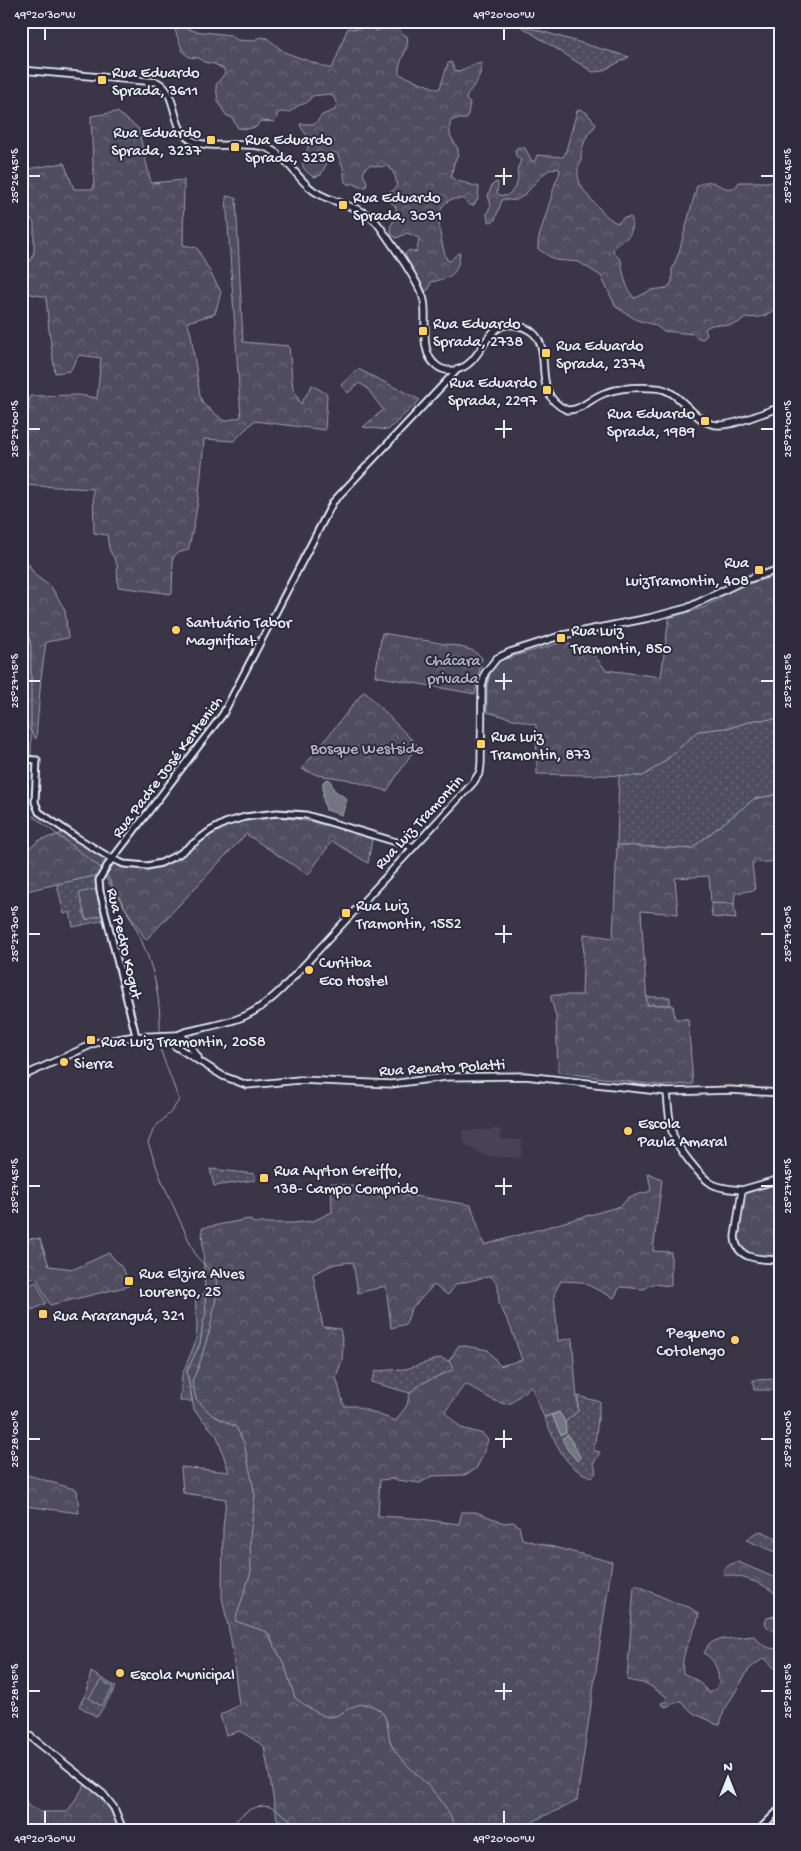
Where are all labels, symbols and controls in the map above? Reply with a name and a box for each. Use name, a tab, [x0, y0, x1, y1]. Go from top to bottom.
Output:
text: 49°20'30"W	[14, 9, 76, 23]
text: 49°20'00"W	[473, 9, 535, 23]
place label: Rua Eduardo Sprada, 3611	[112, 65, 200, 102]
marker: Rua Eduardo Sprada, 3611	[96, 74, 108, 86]
place label: Rua Eduardo Sprada, 3237	[111, 125, 202, 162]
place label: Rua Eduardo Sprada, 3238	[245, 132, 335, 169]
marker: Rua Eduardo Sprada, 3237	[205, 134, 217, 146]
marker: Rua Eduardo Sprada, 3238	[229, 141, 241, 153]
text: 25°26'45"S	[9, 148, 23, 204]
text: 25°26'45"S	[782, 148, 796, 204]
place label: Rua Eduardo Sprada, 3031	[353, 190, 442, 227]
marker: Rua Eduardo Sprada, 3031	[337, 199, 349, 211]
place label: Rua Eduardo Sprada, 2738	[433, 316, 523, 353]
marker: Rua Eduardo Sprada, 2738	[417, 325, 429, 337]
place label: Rua Eduardo Sprada, 2374	[556, 338, 645, 375]
marker: Rua Eduardo Sprada, 2374	[540, 347, 552, 359]
place label: Rua Eduardo Sprada, 2297	[448, 375, 538, 412]
marker: Rua Eduardo Sprada, 2297	[541, 384, 553, 396]
text: 25°27'00"S	[9, 400, 23, 457]
text: 25°27'00"S	[782, 400, 796, 457]
place label: Rua Eduardo Sprada, 1989	[607, 406, 695, 443]
marker: Rua Eduardo Sprada, 1989	[699, 415, 711, 427]
place label: Rua LuizTramontin, 408	[625, 555, 750, 592]
marker: Rua LuizTramontin, 408	[753, 564, 765, 576]
place label: Santuário Tabor Magnificat	[186, 615, 293, 652]
place label: Rua Luiz Tramontin, 850	[570, 623, 672, 660]
marker: Santuário Tabor Magnificat	[170, 624, 182, 636]
marker: Rua Luiz Tramontin, 850	[555, 632, 567, 644]
text: 25°27'15"S	[9, 653, 23, 708]
park label: Chácara privada	[425, 653, 482, 690]
text: 25°27'15"S	[782, 653, 796, 708]
street label: Rua Padre José Kentenich	[109, 693, 229, 843]
place label: Rua Luiz Tramontin, 873	[490, 729, 591, 766]
marker: Rua Luiz Tramontin, 873	[475, 738, 487, 750]
park label: Bosque Westside	[310, 741, 424, 760]
street label: Rua Luiz Tramontin	[372, 772, 469, 874]
street label: Rua Pedro Kogut	[101, 887, 145, 1002]
place label: Rua Luiz Tramontin, 1552	[355, 898, 462, 935]
text: 25°27'30"S	[9, 905, 23, 962]
text: 25°27'30"S	[782, 905, 796, 962]
marker: Rua Luiz Tramontin, 1552	[340, 907, 352, 919]
place label: Curitiba Eco Hostel	[319, 955, 388, 992]
marker: Curitiba Eco Hostel	[303, 964, 315, 976]
marker: Rua Luiz Tramontin, 2058	[85, 1034, 97, 1046]
place label: Rua Luiz Tramontin, 2058	[101, 1034, 266, 1053]
marker: Sierra	[58, 1056, 70, 1068]
place label: Sierra	[74, 1056, 114, 1075]
street label: Rua Renato Polatti	[379, 1057, 506, 1082]
place label: Escola Paula Amaral	[637, 1116, 727, 1153]
marker: Escola Paula Amaral	[622, 1125, 634, 1137]
text: 25°27'45"S	[9, 1158, 23, 1214]
text: 25°27'45"S	[782, 1158, 796, 1214]
place label: Rua Ayrton Greiffo, 138- Campo Comprido	[273, 1163, 418, 1200]
marker: Rua Ayrton Greiffo, 138- Campo Comprido	[258, 1172, 270, 1184]
place label: Rua Elzira Alves Lourenço, 25	[139, 1266, 245, 1303]
marker: Rua Elzira Alves Lourenço, 25	[123, 1275, 135, 1287]
marker: Rua Araranguá, 321	[37, 1308, 49, 1320]
place label: Rua Araranguá, 321	[53, 1308, 185, 1327]
place label: Pequeno Cotolengo	[656, 1325, 725, 1362]
marker: Pequeno Cotolengo	[729, 1334, 741, 1346]
text: 25°28'00"S	[9, 1410, 23, 1468]
text: 25°28'00"S	[782, 1410, 796, 1468]
text: 25°28'15"S	[9, 1663, 23, 1718]
text: 25°28'15"S	[782, 1663, 796, 1718]
marker: Escola Municipal	[114, 1667, 126, 1679]
place label: Escola Municipal	[130, 1667, 235, 1686]
north arrow	[704, 1754, 754, 1804]
text: N	[723, 1759, 733, 1776]
text: 49°20'30"W	[14, 1833, 76, 1847]
text: 49°20'00"W	[473, 1833, 535, 1847]

